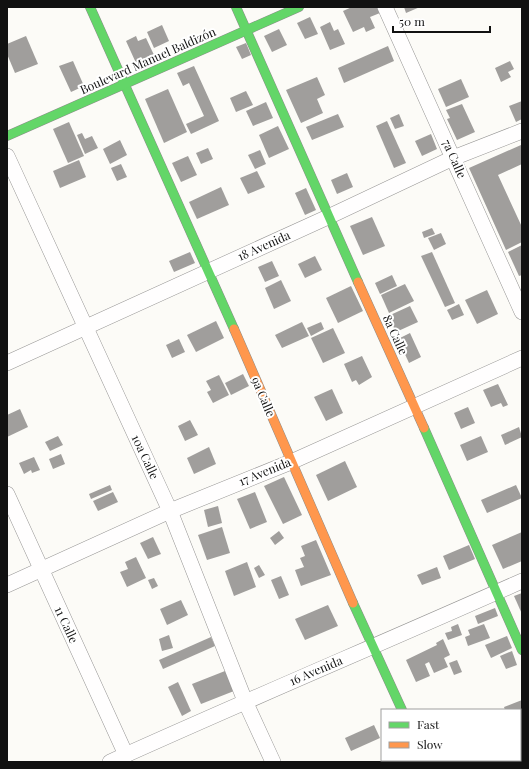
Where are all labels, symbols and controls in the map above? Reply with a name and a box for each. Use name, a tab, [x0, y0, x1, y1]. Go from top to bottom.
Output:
scale bar	[393, 8, 490, 34]
text: 50 m	[399, 13, 425, 29]
street label: Boulevard Manuel Baldizón	[77, 23, 218, 97]
street label: 7a Calle	[439, 137, 471, 180]
street label: 18 Avenida	[235, 226, 293, 264]
street label: 8a Calle	[380, 312, 412, 357]
street label: 9a Calle	[248, 374, 279, 419]
street label: 10a Calle	[129, 432, 163, 481]
street label: 17 Avenida	[236, 453, 293, 489]
street label: 11 Calle	[51, 604, 82, 646]
street label: 16 Avenida	[287, 652, 345, 688]
legend	[381, 709, 521, 761]
text: Fast	[417, 716, 440, 732]
text: Slow	[417, 736, 443, 752]

